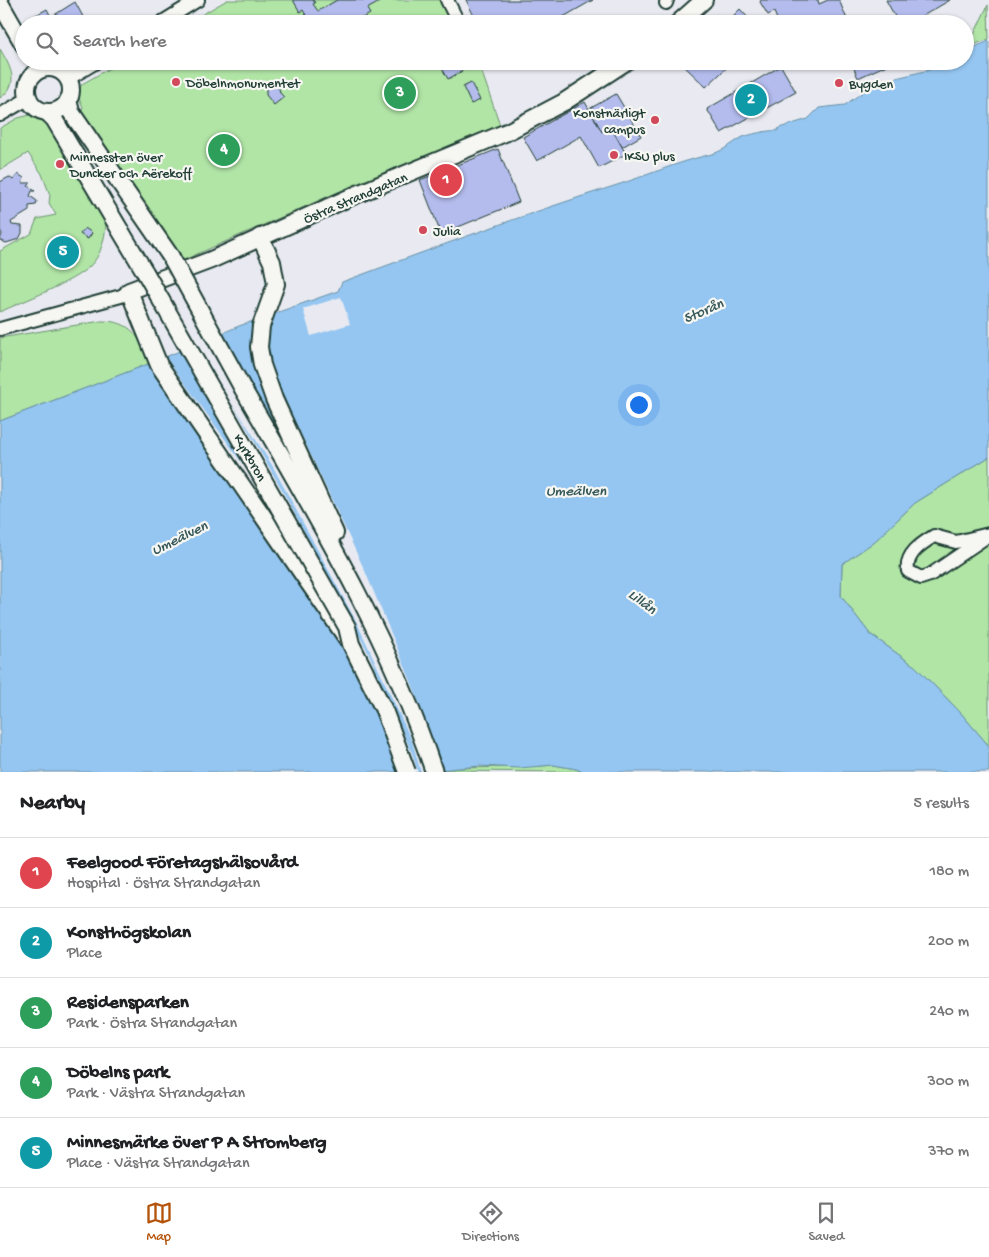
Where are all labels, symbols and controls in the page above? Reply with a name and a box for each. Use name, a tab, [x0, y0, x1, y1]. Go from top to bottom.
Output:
search box	[15, 15, 974, 70]
icon: search	[33, 29, 61, 57]
text: Search here	[73, 31, 167, 54]
pin: 3	[384, 74, 416, 112]
marker: Döbelnmonumentet	[170, 76, 182, 88]
place label: Döbelnmonumentet	[185, 76, 301, 93]
marker: Bygden	[833, 77, 845, 89]
place label: Bygden	[848, 77, 893, 94]
pin: 2	[735, 81, 767, 119]
place label: Konstnärligt campus	[573, 106, 646, 139]
marker: Konstnärligt campus	[649, 114, 661, 126]
pin: 4	[208, 131, 240, 169]
marker: IKSU plus	[608, 149, 620, 161]
place label: IKSU plus	[624, 149, 676, 166]
place label: Minnessten över Duncker och Aërekoff	[69, 150, 193, 183]
marker: Minnessten över Duncker och Aërekoff	[54, 158, 66, 170]
pin: 1	[430, 161, 462, 199]
street label: Östra Strandgatan	[302, 170, 411, 229]
marker: Julia	[417, 224, 429, 236]
place label: Julia	[433, 224, 462, 241]
pin: 5	[47, 233, 79, 271]
water label: Storån	[681, 295, 727, 328]
your location	[626, 392, 652, 418]
street label: Kyrkbron	[228, 431, 269, 485]
water label: Umeälven	[546, 483, 607, 501]
water label: Umeälven	[149, 517, 212, 560]
water label: Lillån	[624, 586, 660, 620]
text: Nearby	[20, 792, 85, 817]
text: 5 results	[914, 795, 969, 814]
text: Feelgood Företagshälsovård	[67, 852, 298, 875]
text: 1	[33, 863, 39, 882]
text: 180 m	[930, 863, 969, 882]
text: Hospital · Östra Strandgatan	[67, 875, 260, 894]
text: Konsthögskolan	[67, 922, 191, 945]
text: 2	[32, 933, 40, 952]
text: 200 m	[928, 933, 969, 952]
text: Place	[67, 945, 102, 964]
text: Residensparken	[67, 992, 189, 1015]
text: 3	[32, 1003, 40, 1022]
text: 240 m	[929, 1003, 969, 1022]
text: Park · Östra Strandgatan	[67, 1015, 237, 1034]
text: Döbelns park	[67, 1062, 169, 1085]
text: 4	[32, 1073, 40, 1092]
text: 300 m	[927, 1073, 969, 1092]
text: Park · Västra Strandgatan	[67, 1085, 245, 1104]
text: Minnesmärke över P A Stromberg	[67, 1132, 327, 1155]
text: 5	[32, 1143, 40, 1162]
text: 370 m	[928, 1143, 969, 1162]
text: Place · Västra Strandgatan	[67, 1155, 250, 1174]
tab: Map	[145, 1199, 173, 1246]
tab: Directions	[462, 1199, 519, 1246]
tab: Saved	[808, 1199, 844, 1246]

